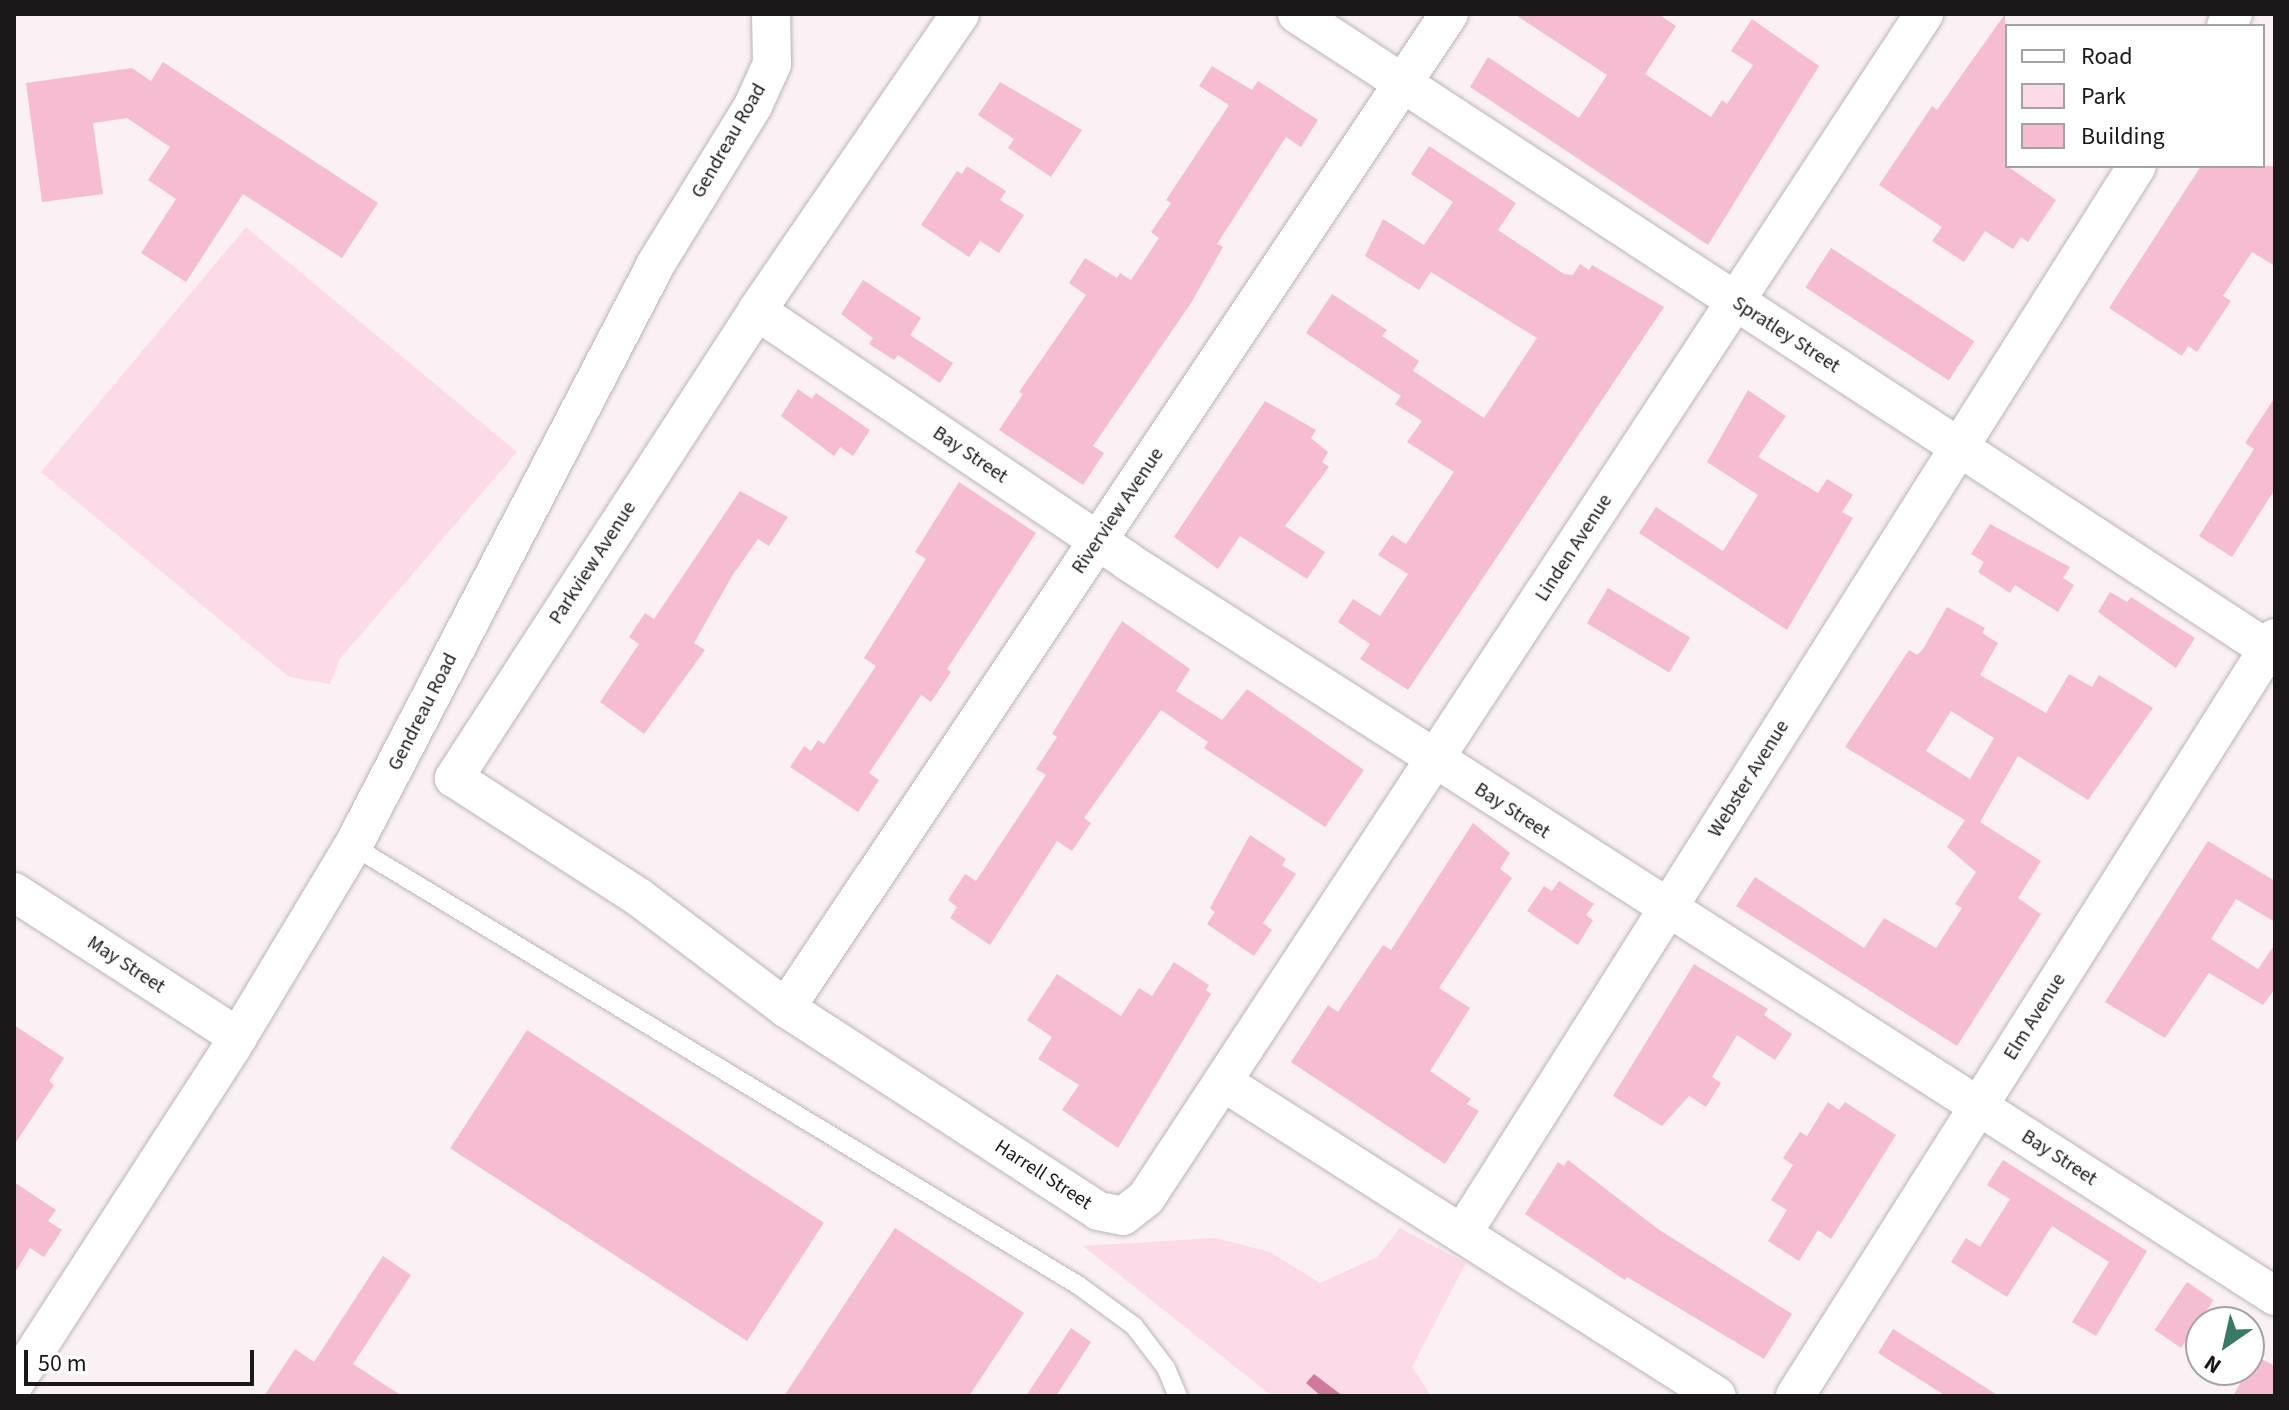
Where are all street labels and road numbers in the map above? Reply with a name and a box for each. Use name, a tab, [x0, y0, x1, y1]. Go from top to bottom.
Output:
street label: Gendreau Road	[686, 79, 772, 203]
street label: Spratley Street	[1728, 291, 1844, 379]
street label: Bay Street	[928, 421, 1012, 489]
street label: Riverview Avenue	[1067, 443, 1169, 579]
street label: Linden Avenue	[1530, 490, 1618, 606]
street label: Parkview Avenue	[544, 497, 642, 629]
street label: Gendreau Road	[383, 649, 463, 775]
street label: Webster Avenue	[1703, 716, 1795, 842]
street label: Bay Street	[1470, 778, 1554, 844]
street label: May Street	[83, 931, 169, 999]
street label: Elm Avenue	[1999, 969, 2071, 1065]
street label: Bay Street	[2017, 1125, 2101, 1191]
street label: Harrell Street	[990, 1135, 1096, 1215]

